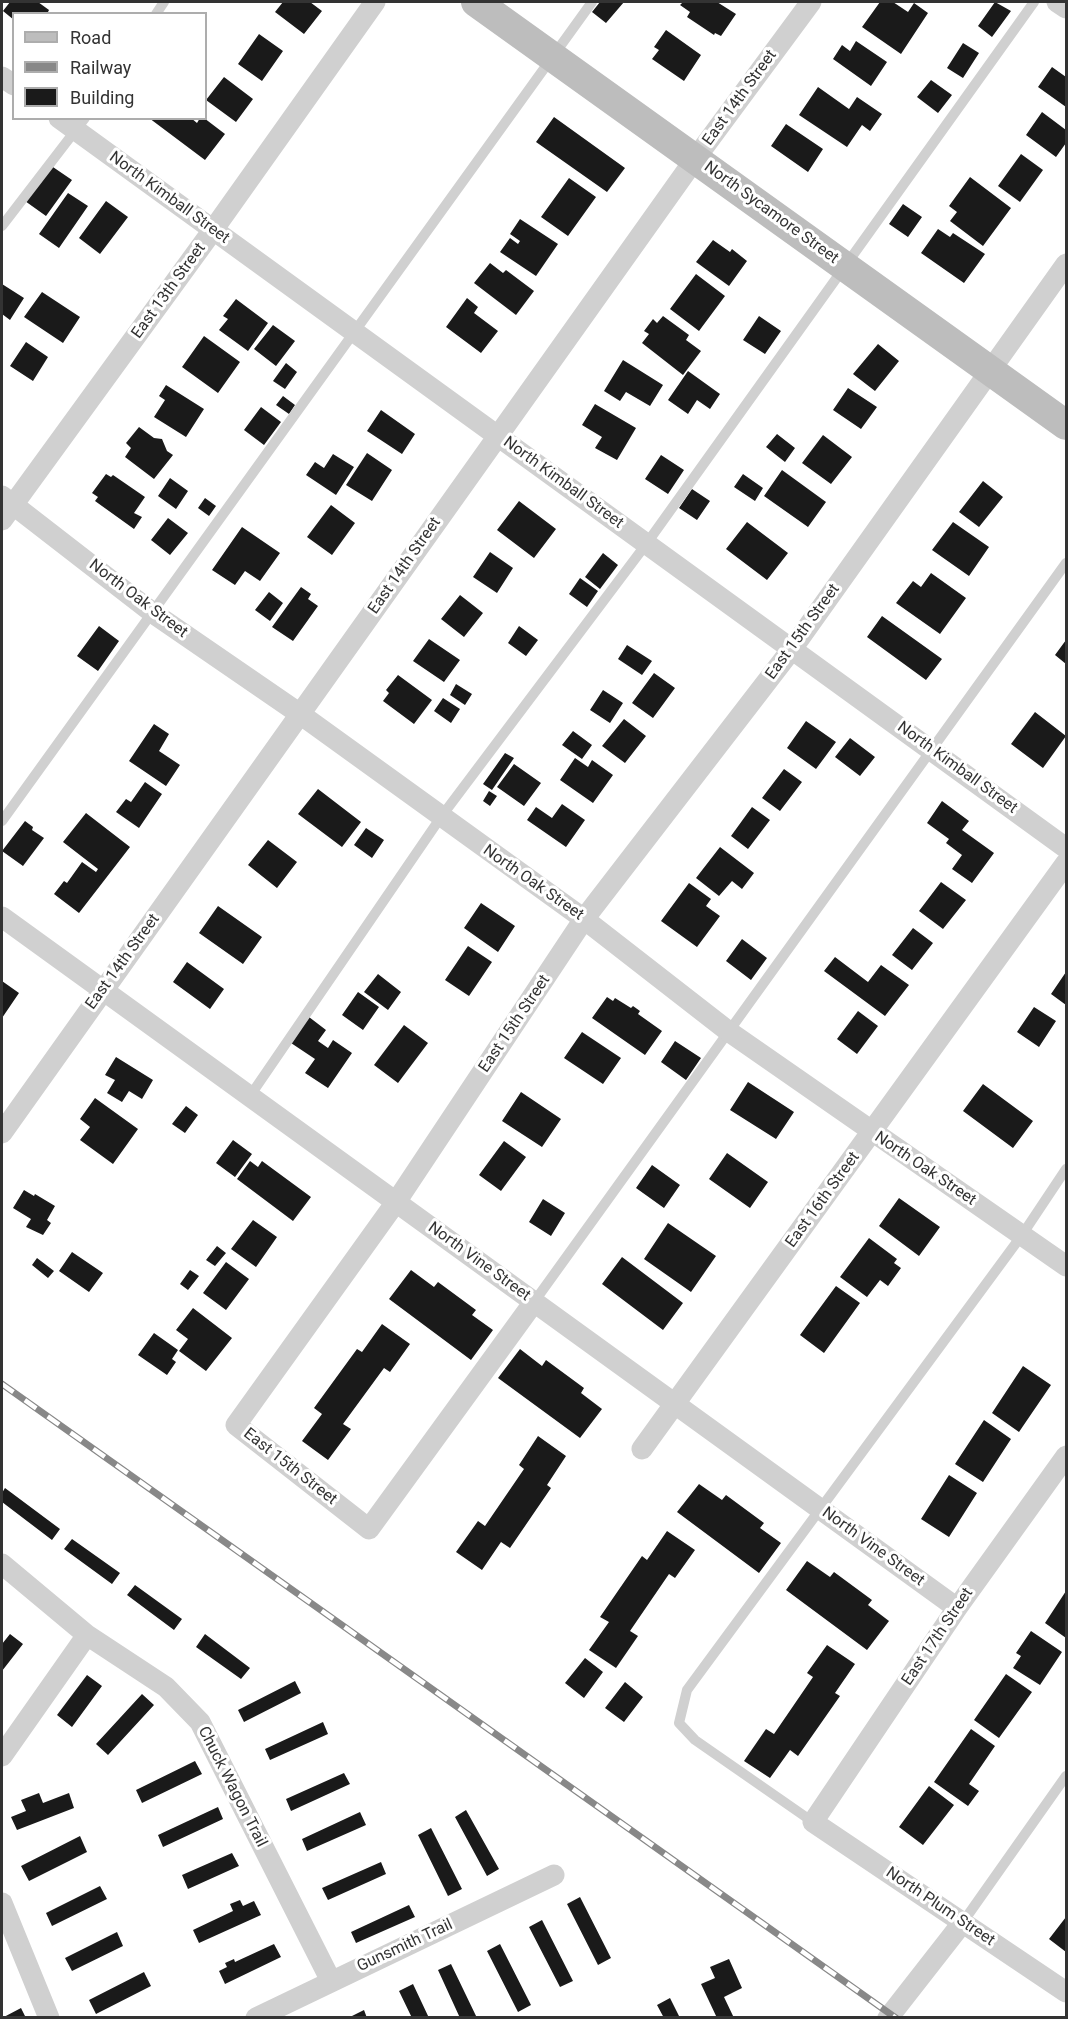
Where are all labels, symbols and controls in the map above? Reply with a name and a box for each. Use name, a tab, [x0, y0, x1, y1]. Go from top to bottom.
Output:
legend	[12, 12, 207, 120]
text: Road	[70, 27, 111, 48]
street label: East 14th Street	[699, 46, 781, 150]
text: Railway	[70, 57, 131, 78]
text: Building	[70, 87, 134, 108]
street label: North Kimball Street	[105, 148, 233, 248]
street label: North Sycamore Street	[700, 158, 842, 268]
street label: East 13th Street	[128, 239, 210, 343]
street label: North Kimball Street	[499, 433, 627, 533]
street label: East 14th Street	[365, 514, 445, 618]
street label: North Oak Street	[85, 556, 191, 642]
street label: East 15th Street	[762, 580, 844, 684]
street label: North Kimball Street	[893, 718, 1021, 818]
street label: North Oak Street	[479, 841, 587, 925]
street label: East 14th Street	[82, 910, 164, 1014]
street label: East 15th Street	[475, 972, 555, 1076]
street label: North Oak Street	[871, 1128, 979, 1210]
street label: East 16th Street	[782, 1148, 864, 1252]
street label: North Vine Street	[424, 1218, 534, 1306]
street label: East 15th Street	[239, 1425, 341, 1509]
street label: North Vine Street	[818, 1503, 928, 1591]
street label: East 17th Street	[898, 1585, 978, 1689]
street label: Chuck Wagon Trail	[193, 1724, 271, 1850]
street label: North Plum Street	[882, 1863, 998, 1951]
street label: Gunsmith Trail	[354, 1915, 456, 1977]

